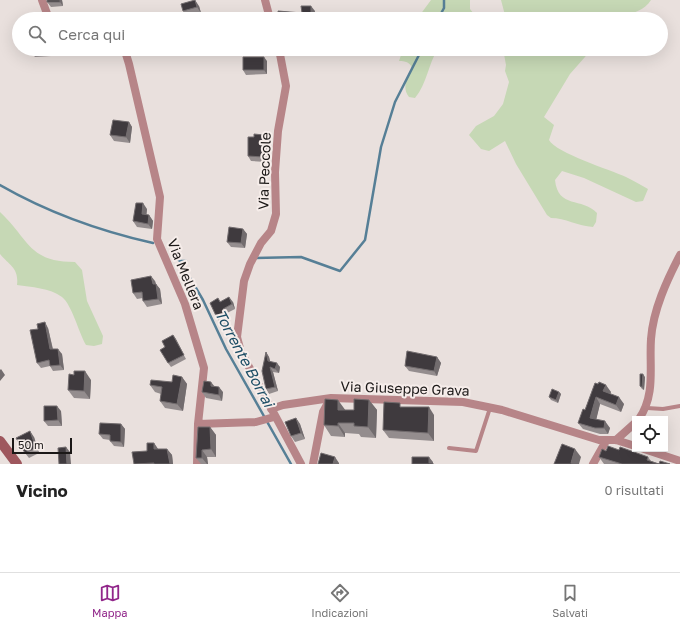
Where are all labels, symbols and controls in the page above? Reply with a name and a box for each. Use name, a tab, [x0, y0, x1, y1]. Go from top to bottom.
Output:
search box	[12, 12, 668, 56]
icon: search	[26, 23, 48, 45]
text: Cerca qui	[58, 25, 125, 43]
street label: Via Peccole	[254, 132, 274, 210]
street label: Via Mellera	[164, 236, 208, 312]
water label: Torrente Borrai	[212, 306, 279, 412]
street label: Via Giuseppe Grava	[340, 377, 470, 399]
map controls	[632, 416, 668, 452]
button: locate	[632, 416, 668, 452]
scale bar	[12, 436, 72, 455]
text: 50 m	[18, 438, 44, 451]
text: Vicino	[16, 480, 68, 501]
text: 0 risultati	[604, 482, 664, 498]
tab: Mappa	[92, 582, 127, 619]
tab: Indicazioni	[311, 582, 368, 619]
tab: Salvati	[552, 582, 588, 619]

